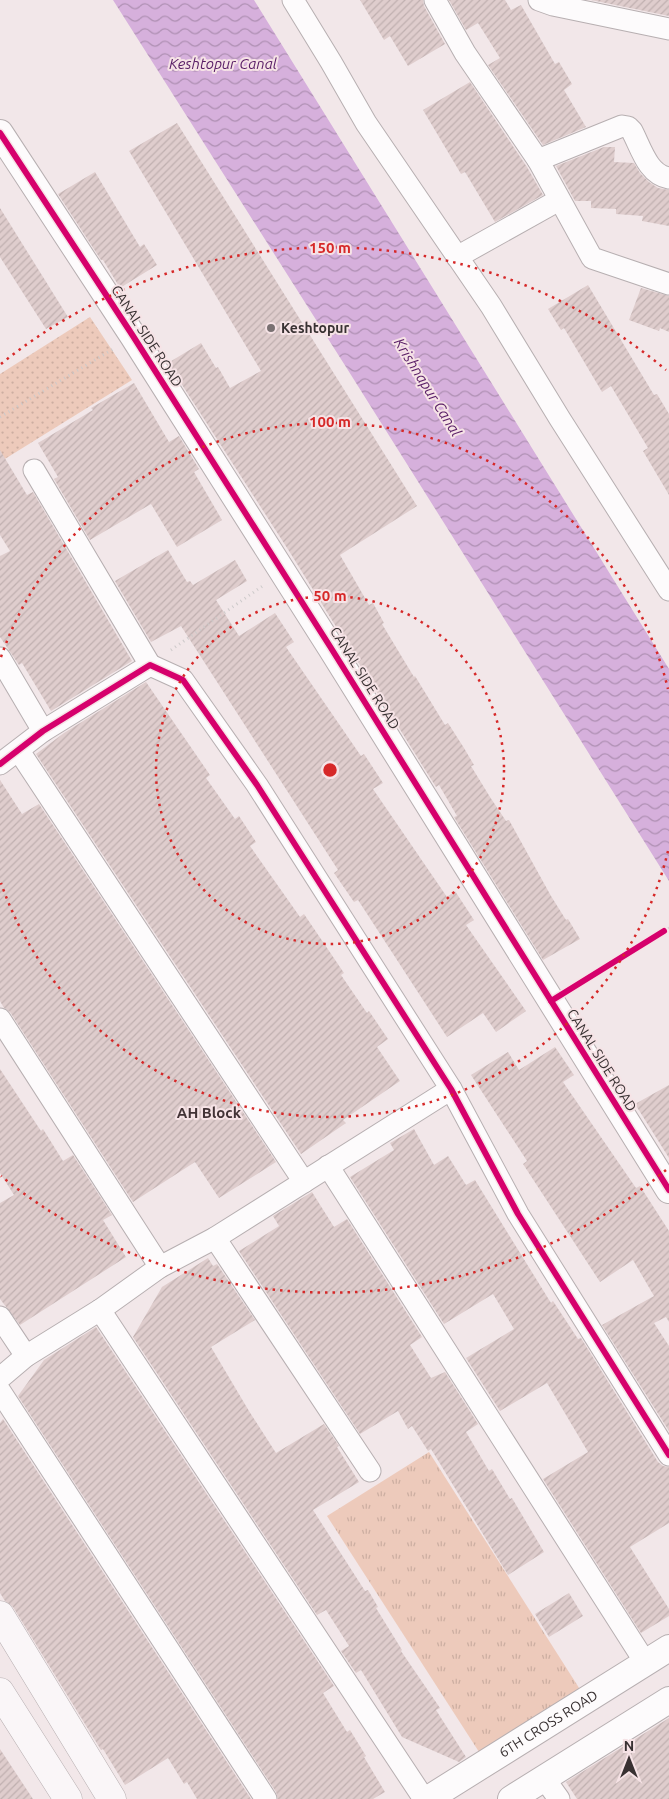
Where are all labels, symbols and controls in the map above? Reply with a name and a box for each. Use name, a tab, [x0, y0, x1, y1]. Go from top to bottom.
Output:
water label: Keshtopur Canal	[169, 55, 278, 72]
text: 150 m	[309, 239, 351, 256]
street label: CANAL SIDE ROAD	[108, 282, 186, 390]
place label: Keshtopur	[281, 320, 350, 336]
marker: Keshtopur	[265, 322, 277, 334]
water label: Krishnapur Canal	[391, 335, 466, 440]
text: 100 m	[309, 413, 351, 430]
text: 50 m	[313, 587, 347, 604]
street label: CANAL SIDE ROAD	[327, 624, 403, 732]
centre of rings	[321, 761, 339, 779]
street label: CANAL SIDE ROAD	[564, 1006, 640, 1114]
district label: AH Block	[177, 1104, 242, 1121]
street label: 6TH CROSS ROAD	[496, 1687, 601, 1760]
north arrow	[604, 1734, 654, 1784]
text: N	[624, 1738, 634, 1754]

